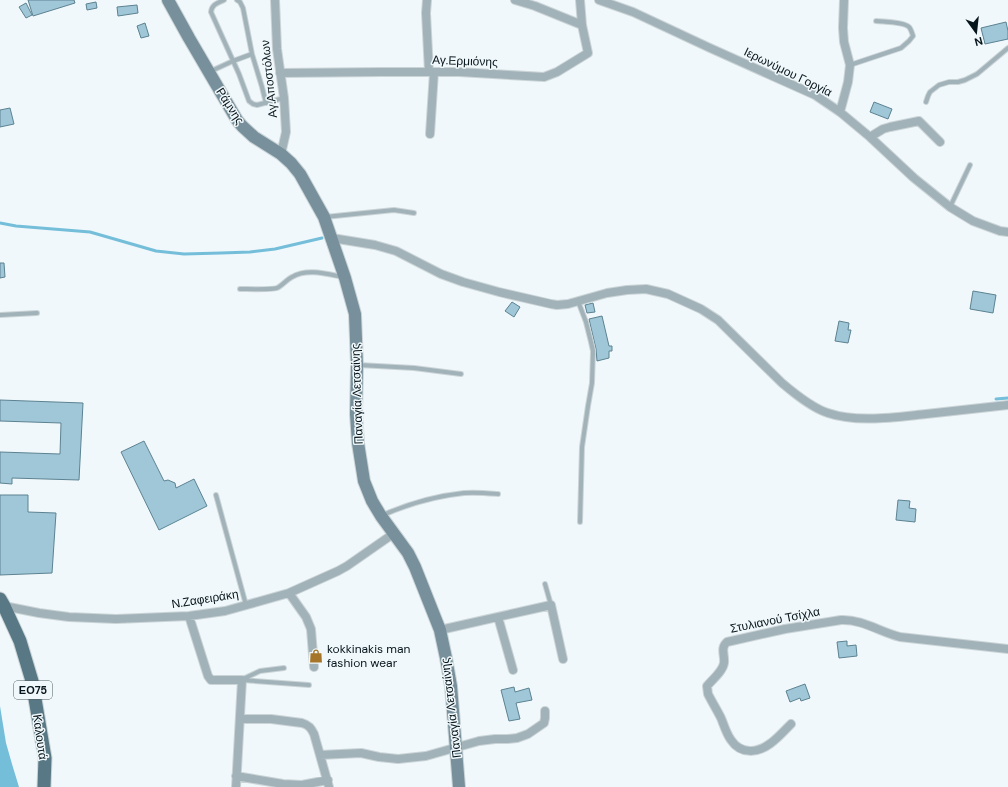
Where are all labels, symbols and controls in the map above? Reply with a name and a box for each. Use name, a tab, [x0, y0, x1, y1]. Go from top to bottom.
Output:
north arrow	[956, 12, 996, 52]
text: N	[973, 34, 984, 49]
street label: Αγ.Αποστόλων	[257, 39, 281, 119]
street label: Ιερωνύμου Γοργία	[741, 44, 835, 100]
street label: Αγ.Ερμιόνης	[432, 52, 498, 70]
street label: Ράμνης	[212, 85, 248, 127]
street label: Παναγία Λετσαίνης	[347, 343, 367, 445]
street label: Ν.Ζαφειράκη	[170, 586, 240, 612]
street label: Στυλιανού Τσίχλα	[729, 603, 821, 637]
place label: kokkinakis man fashion wear	[327, 641, 410, 671]
shop icon: kokkinakis man fashion wear	[308, 648, 324, 664]
street label: Παναγία Λετσαίνης	[437, 657, 465, 759]
road number: ΕΟ75	[14, 681, 52, 699]
street label: Καλουτά	[29, 713, 51, 761]

